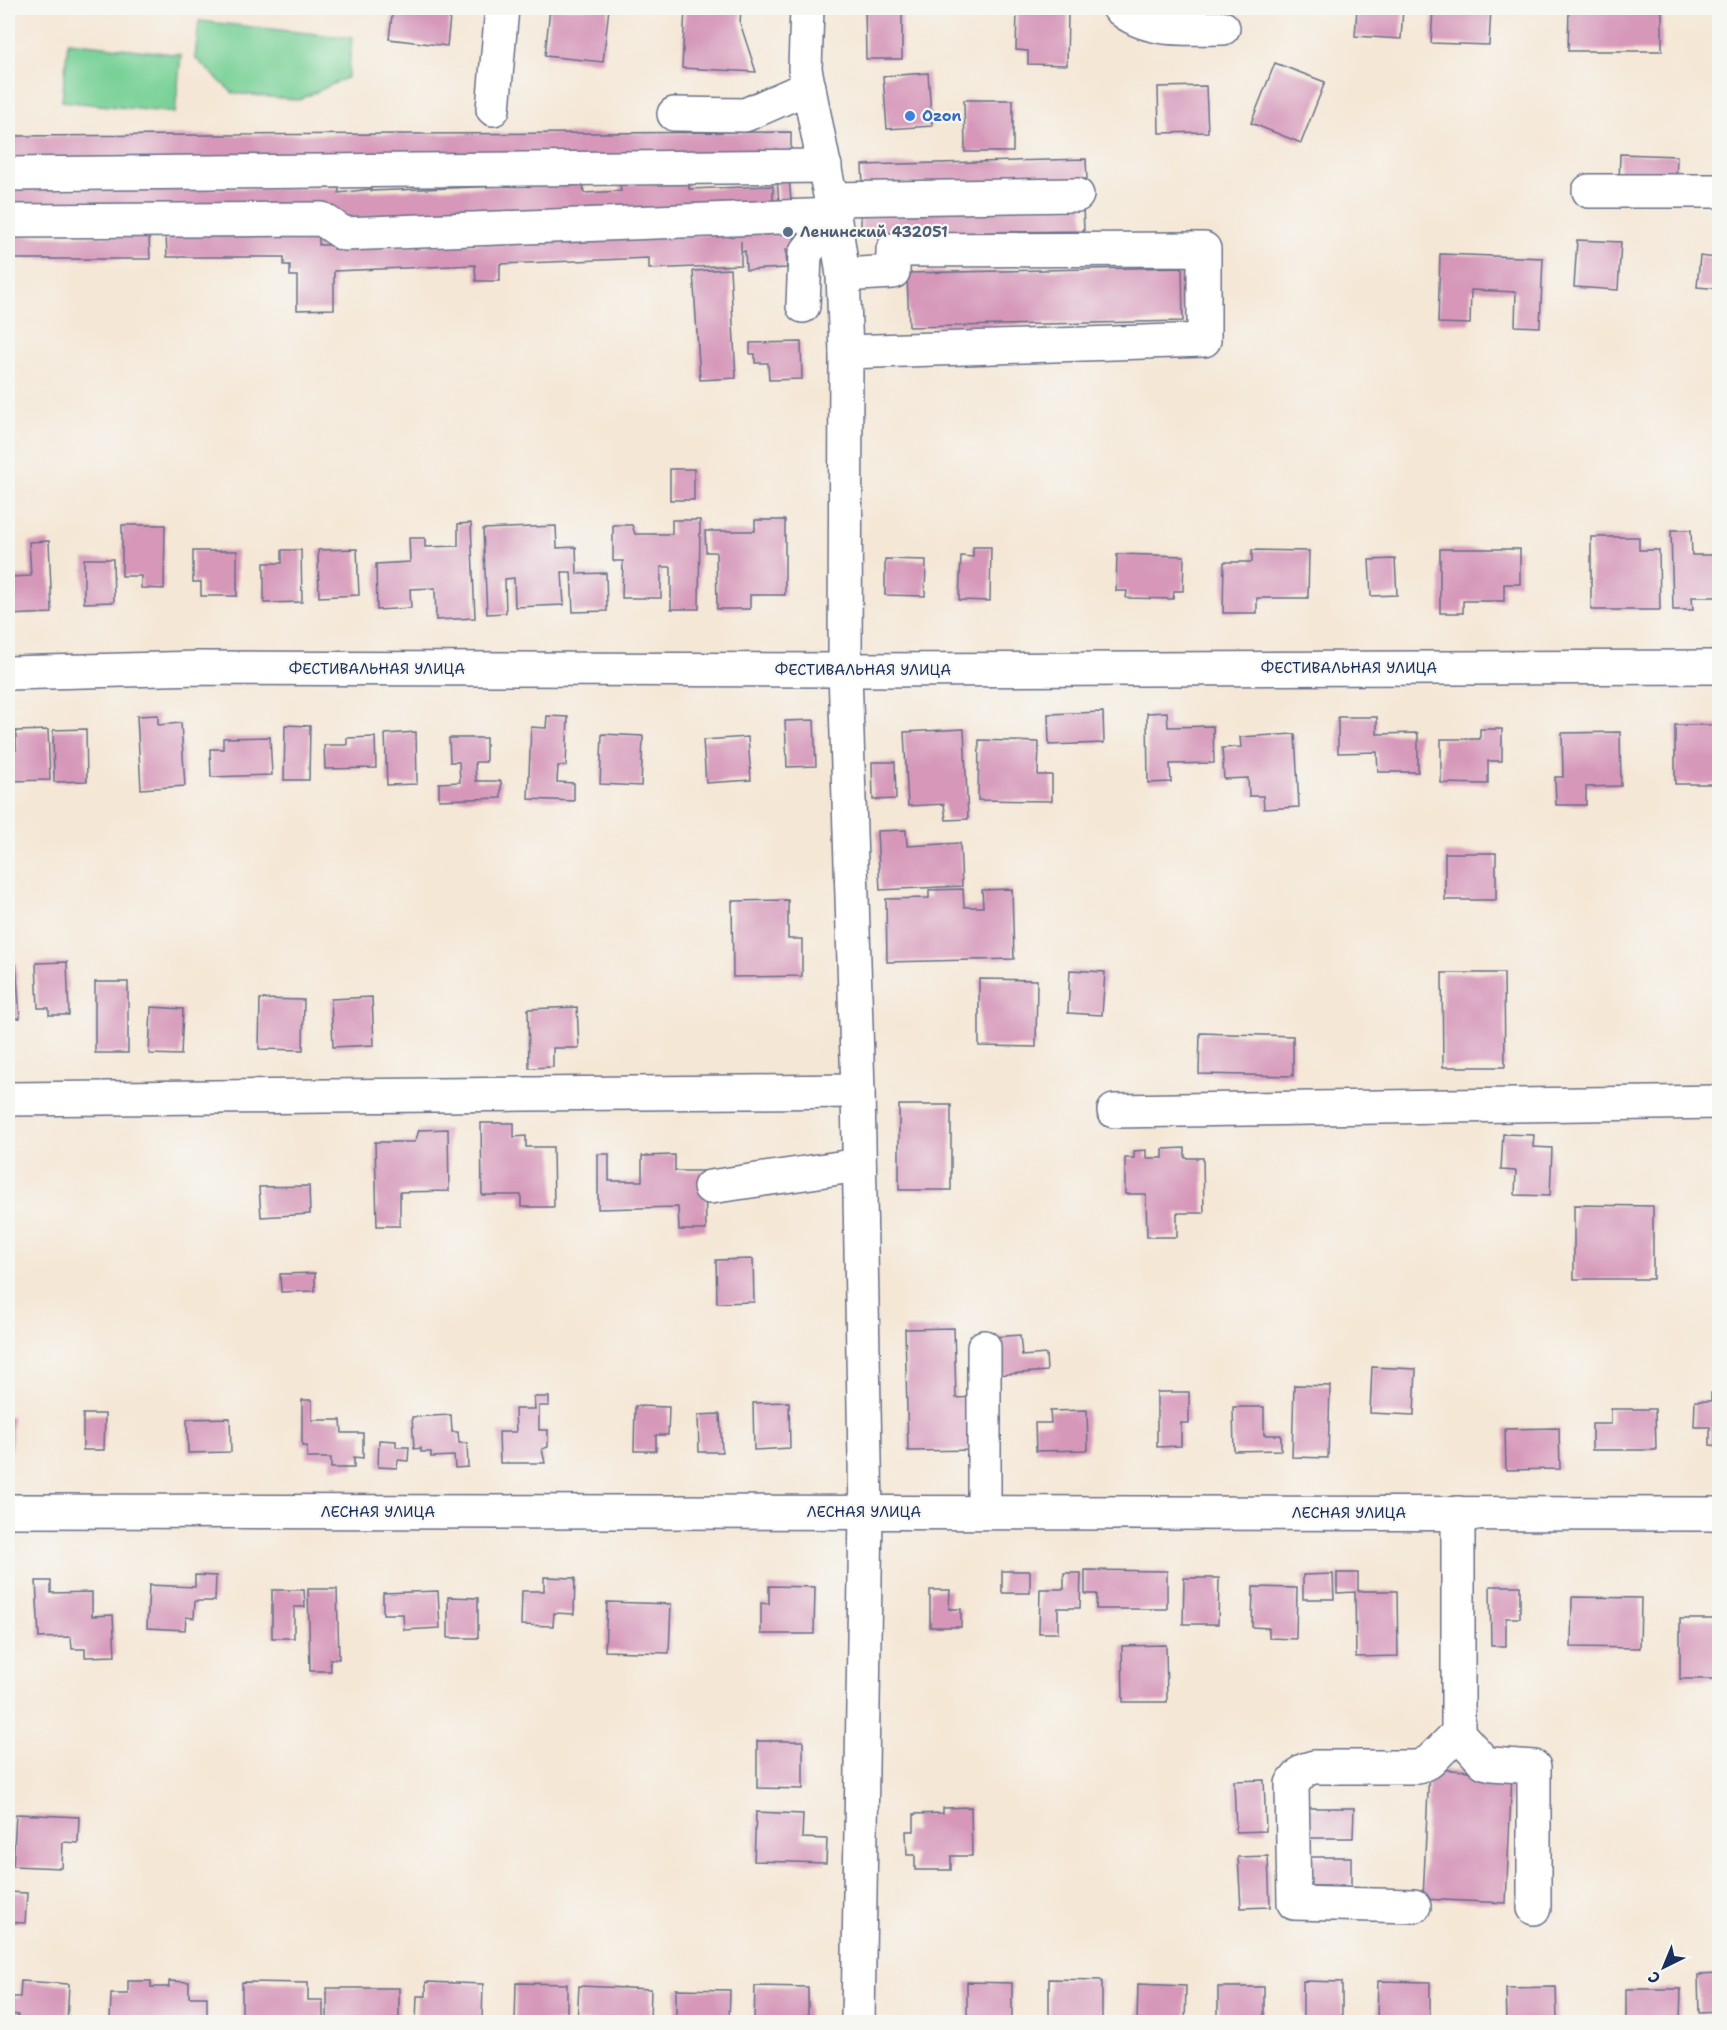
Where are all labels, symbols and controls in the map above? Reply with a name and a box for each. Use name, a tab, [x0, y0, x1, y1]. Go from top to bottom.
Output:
place label: Ozon	[922, 106, 962, 126]
marker: Ozon	[903, 109, 917, 123]
place label: Ленинский 432051	[800, 222, 948, 242]
marker: Ленинский 432051	[781, 225, 795, 239]
street label: ФЕСТИВАЛЬНАЯ УЛИЦА	[1261, 658, 1437, 678]
street label: ФЕСТИВАЛЬНАЯ УЛИЦА	[289, 659, 465, 679]
street label: ФЕСТИВАЛЬНАЯ УЛИЦА	[775, 660, 951, 680]
street label: ЛЕСНАЯ УЛИЦА	[321, 1502, 435, 1522]
street label: ЛЕСНАЯ УЛИЦА	[807, 1502, 921, 1522]
street label: ЛЕСНАЯ УЛИЦА	[1292, 1503, 1406, 1523]
north arrow	[1634, 1937, 1694, 1997]
text: С	[1643, 1966, 1665, 1989]

